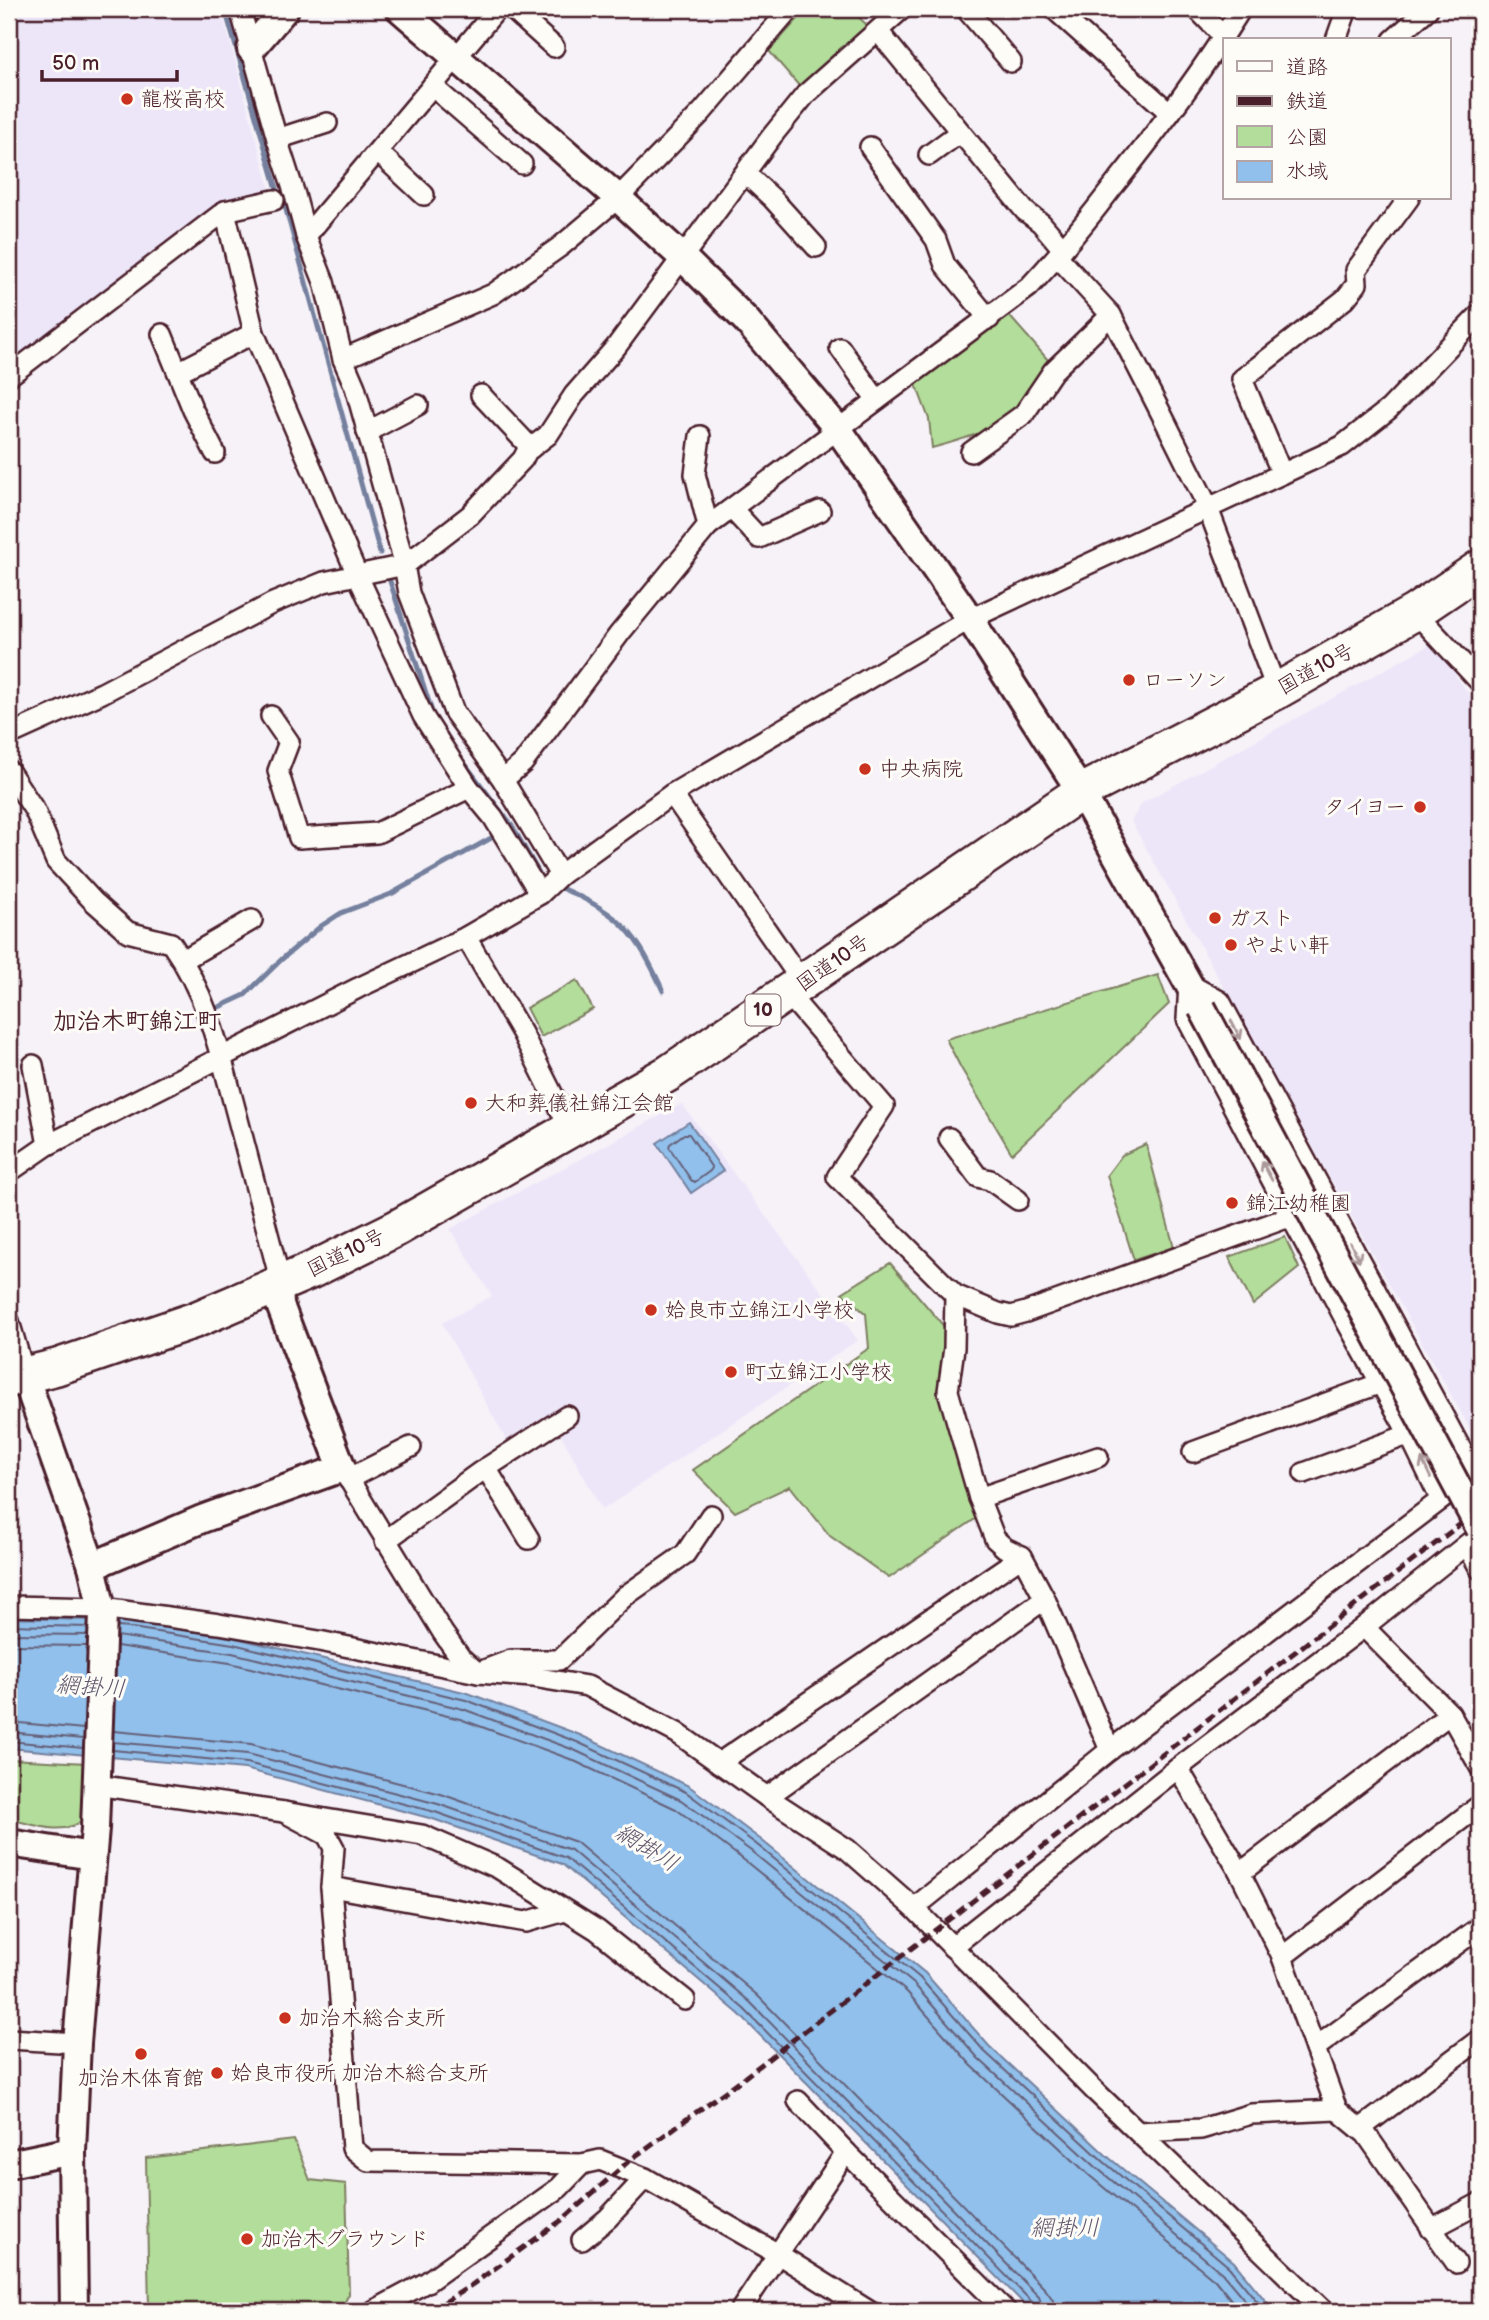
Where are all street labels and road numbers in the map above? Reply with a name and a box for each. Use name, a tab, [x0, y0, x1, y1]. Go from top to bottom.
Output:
street label: 国道10号	[1273, 638, 1359, 700]
street label: 国道10号	[792, 929, 874, 997]
road number: 10	[746, 994, 780, 1026]
street label: 国道10号	[303, 1223, 389, 1283]

